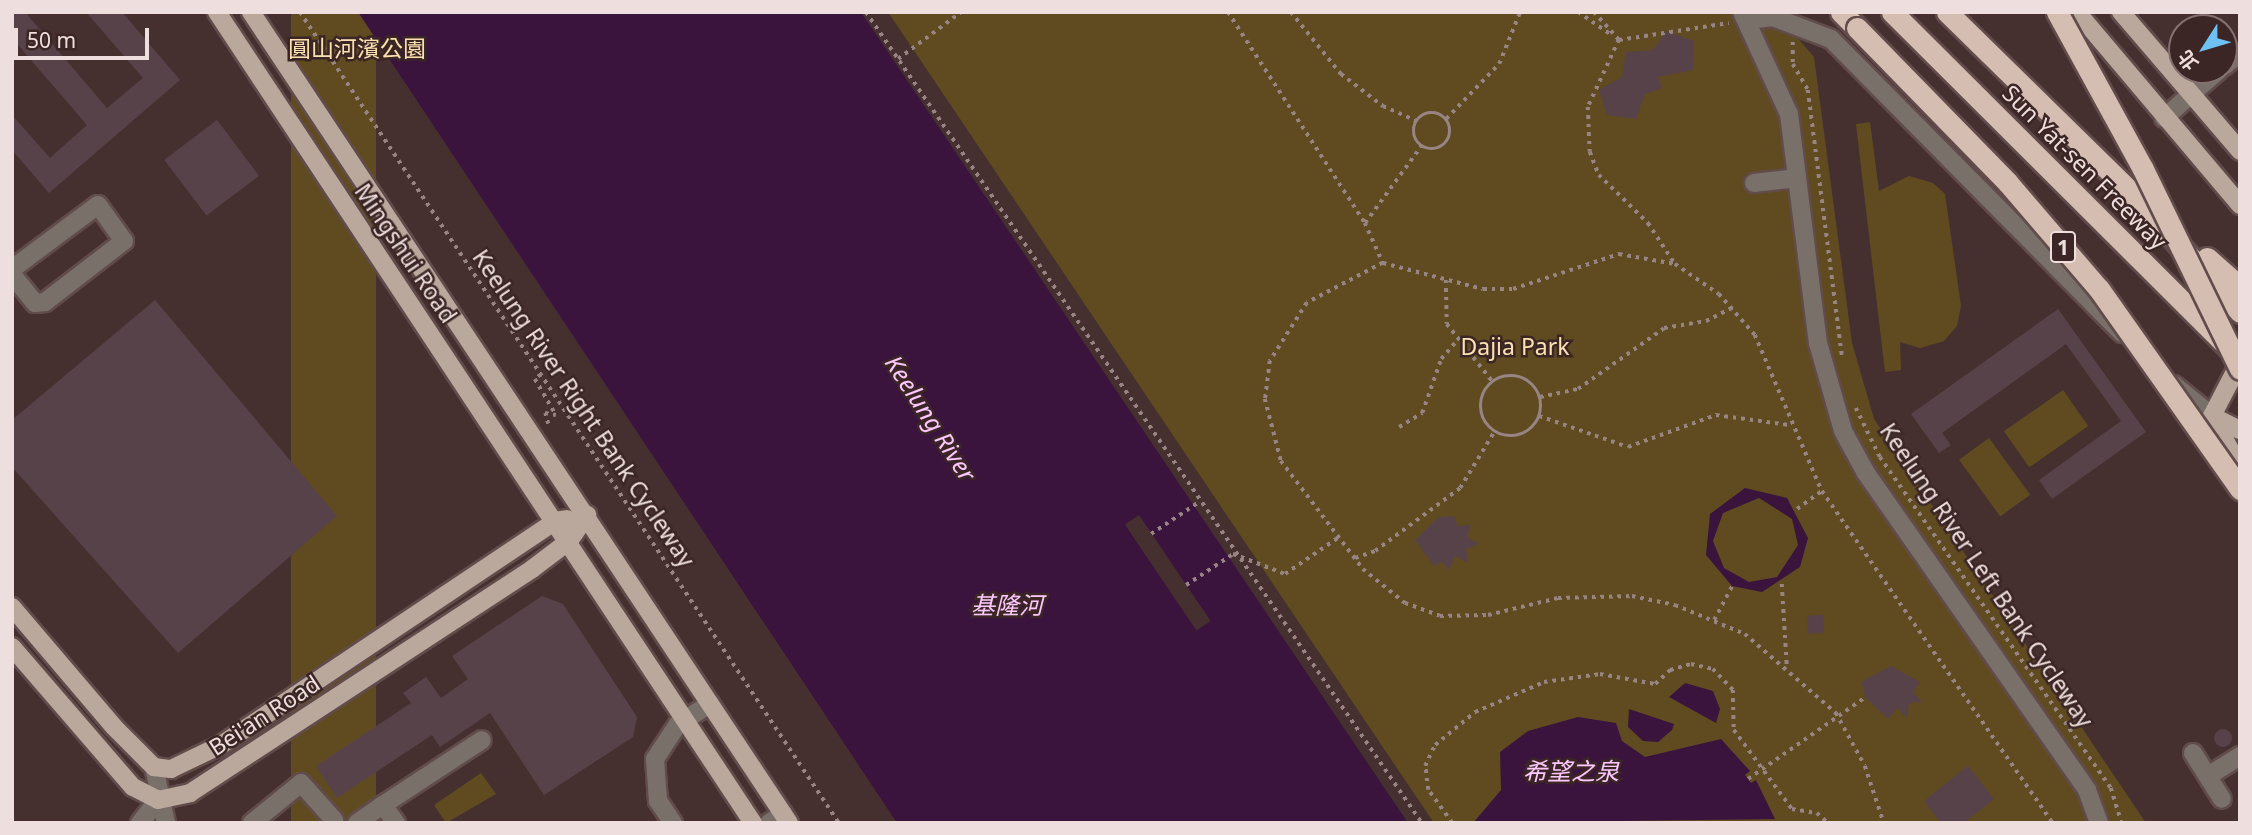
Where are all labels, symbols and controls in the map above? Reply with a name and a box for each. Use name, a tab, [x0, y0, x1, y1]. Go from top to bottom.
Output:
scale bar	[18, 14, 152, 58]
north arrow	[2168, 14, 2238, 84]
text: 50 m	[27, 26, 76, 54]
park label: 圓山河濱公園	[288, 34, 426, 62]
text: 北	[2172, 45, 2204, 76]
street label: Sun Yat-sen Freeway	[1997, 79, 2173, 255]
street label: Mingshui Road	[349, 178, 463, 328]
road number: 1	[2049, 230, 2077, 264]
street label: Keelung River Right Bank Cycleway	[467, 244, 701, 572]
park label: Dajia Park	[1460, 332, 1570, 360]
water label: Keelung River	[880, 350, 982, 486]
street label: Keelung River Left Bank Cycleway	[1875, 418, 2099, 732]
water label: 基隆河	[971, 591, 1043, 619]
street label: Bei'an Road	[203, 669, 325, 761]
water label: 希望之泉	[1523, 757, 1619, 785]

